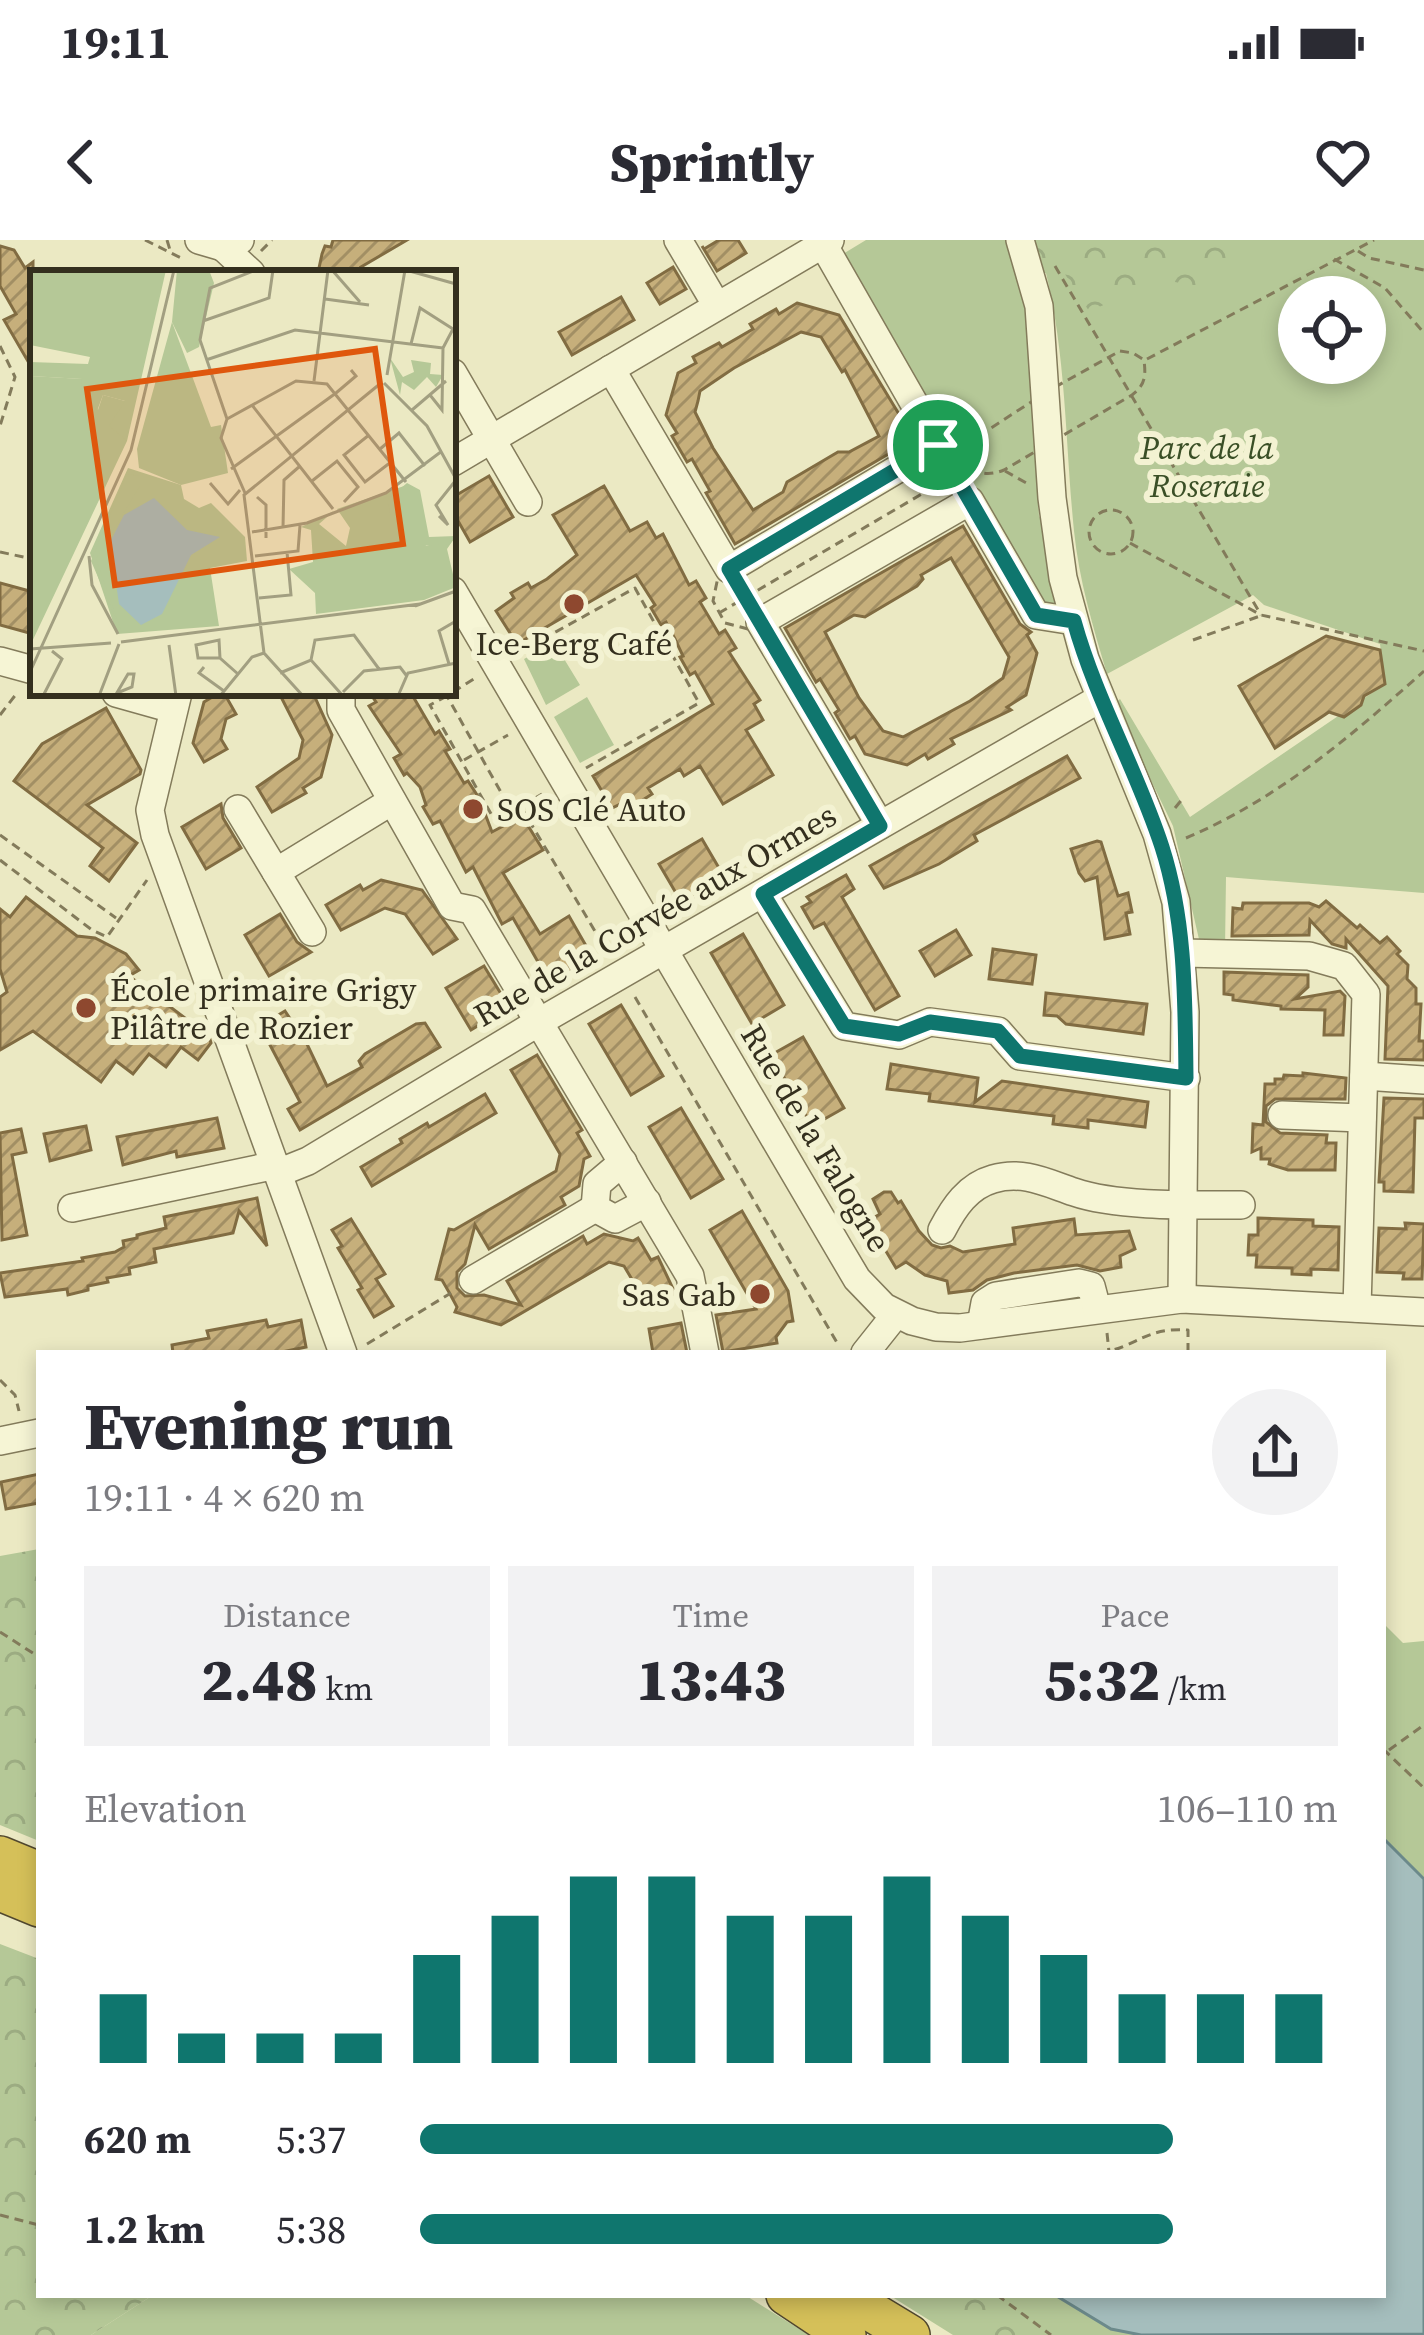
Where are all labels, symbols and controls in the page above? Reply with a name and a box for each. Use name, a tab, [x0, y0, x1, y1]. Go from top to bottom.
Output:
text: 19:11	[60, 11, 171, 73]
text: Sprintly	[610, 125, 814, 199]
icon: back	[48, 129, 114, 195]
icon: heart	[1310, 129, 1376, 195]
inset map	[30, 270, 456, 696]
map controls	[1278, 276, 1386, 384]
button: locate	[1278, 276, 1386, 384]
pin	[887, 394, 989, 496]
icon: arrive	[905, 412, 971, 478]
park label: Parc de la Roseraie	[1139, 425, 1274, 508]
marker: Ice-Berg Café	[561, 591, 587, 617]
place label: Ice-Berg Café	[476, 621, 672, 666]
place label: SOS Clé Auto	[497, 787, 686, 832]
street label: Rue de la Corvée aux Ormes	[466, 793, 844, 1037]
marker: SOS Clé Auto	[460, 796, 486, 822]
place label: École primaire Grigy Pilâtre de Rozier	[110, 967, 416, 1050]
marker: École primaire Grigy Pilâtre de Rozier	[73, 995, 99, 1021]
street label: Rue de la Falogne	[730, 1016, 902, 1260]
place label: Sas Gab	[622, 1272, 736, 1317]
marker: Sas Gab	[747, 1281, 773, 1307]
text: Evening run	[84, 1381, 454, 1471]
button: share	[1212, 1389, 1338, 1515]
text: 19:11 · 4 × 620 m	[84, 1471, 365, 1524]
text: Distance	[223, 1593, 351, 1638]
text: Time	[673, 1593, 749, 1638]
text: Pace	[1100, 1593, 1170, 1638]
text: 2.48	[201, 1638, 318, 1720]
text: 13:43	[636, 1638, 786, 1720]
text: 5:32	[1043, 1638, 1160, 1720]
text: km	[318, 1666, 373, 1711]
text: /km	[1160, 1666, 1227, 1711]
text: Elevation	[84, 1782, 247, 1835]
text: 106–110 m	[1157, 1782, 1338, 1835]
text: 620 m	[84, 2113, 191, 2166]
text: 5:37	[276, 2113, 346, 2166]
text: 1.2 km	[84, 2203, 205, 2256]
text: 5:38	[276, 2203, 346, 2256]

